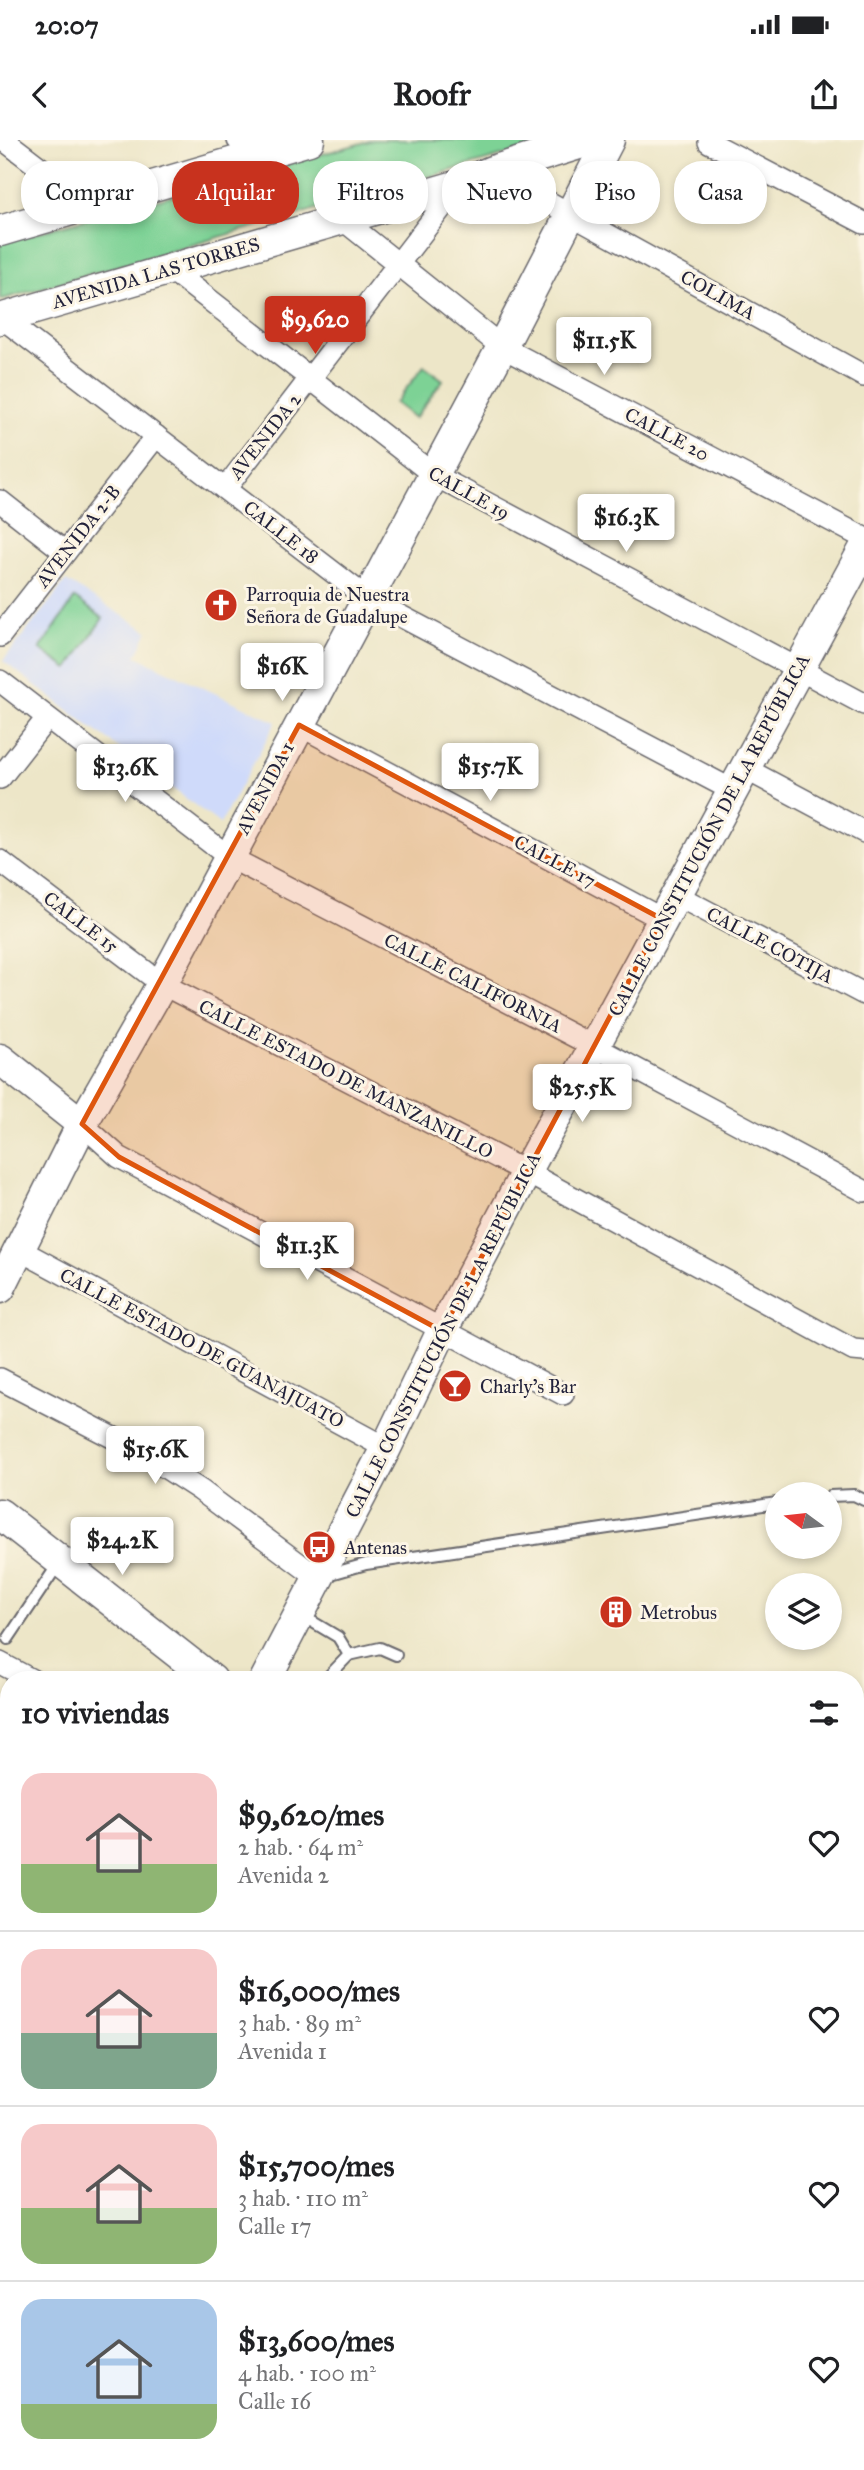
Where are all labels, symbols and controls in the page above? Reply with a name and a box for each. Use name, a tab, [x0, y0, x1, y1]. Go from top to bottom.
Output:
text: 20:07	[35, 9, 99, 41]
text: Roofr	[393, 75, 471, 114]
icon: back	[21, 76, 59, 114]
icon: share	[805, 76, 843, 114]
chip: Comprar	[21, 161, 158, 224]
chip: Alquilar	[172, 161, 299, 224]
chip: Filtros	[313, 161, 428, 224]
chip: Nuevo	[442, 161, 556, 224]
chip: Piso	[570, 161, 660, 224]
chip: Casa	[674, 161, 767, 224]
street label: AVENIDA LAS TORRES	[49, 232, 263, 314]
street label: COLIMA	[677, 265, 760, 325]
pin: $9,620	[258, 296, 372, 356]
text: $9,620	[281, 305, 349, 333]
pin: $11.5K	[547, 317, 661, 377]
text: $11.5K	[572, 326, 636, 354]
street label: AVENIDA 2	[224, 388, 306, 485]
street label: CALLE 20	[621, 402, 713, 466]
street label: CALLE 19	[424, 461, 514, 525]
street label: AVENIDA 2-B	[30, 480, 125, 593]
pin: $16.3K	[569, 494, 683, 554]
street label: CALLE 18	[239, 495, 323, 569]
text: $16.3K	[594, 503, 658, 531]
place label: Parroquia de Nuestra Señora de Guadalupe	[246, 583, 410, 628]
church icon: Parroquia de Nuestra Señora de Guadalupe	[202, 586, 240, 624]
pin: $16K	[241, 644, 323, 703]
street label: CALLE CONSTITUCIÓN DE LA REPÚBLICA	[602, 649, 815, 1020]
text: $16K	[257, 652, 307, 680]
street label: AVENIDA 1	[231, 738, 299, 839]
pin: $13.6K	[68, 744, 182, 804]
pin: $15.7K	[433, 744, 547, 803]
text: $15.7K	[458, 752, 522, 780]
text: $13.6K	[93, 753, 157, 781]
street label: CALLE 17	[510, 830, 600, 892]
street label: CALLE 15	[39, 886, 123, 958]
street label: CALLE COTIJA	[702, 902, 838, 989]
street label: CALLE CALIFORNIA	[380, 928, 566, 1038]
street label: CALLE ESTADO DE MANZANILLO	[195, 994, 497, 1164]
pin: $25.5K	[525, 1065, 639, 1124]
text: $25.5K	[549, 1073, 615, 1101]
street label: CALLE CONSTITUCIÓN DE LA REPÚBLICA	[340, 1148, 546, 1521]
pin: $11.3K	[250, 1222, 364, 1282]
text: $11.3K	[276, 1231, 338, 1259]
street label: CALLE ESTADO DE GUANAJUATO	[55, 1263, 348, 1434]
bar icon: Charly's Bar	[436, 1367, 474, 1405]
place label: Charly's Bar	[480, 1375, 577, 1398]
pin: $15.6K	[98, 1426, 212, 1486]
text: $15.6K	[122, 1435, 188, 1463]
north arrow	[765, 1482, 842, 1559]
map controls	[765, 1482, 842, 1650]
pin: $24.2K	[65, 1518, 179, 1577]
text: $24.2K	[87, 1526, 157, 1554]
bus stop icon: Antenas	[300, 1528, 338, 1566]
place label: Antenas	[343, 1536, 407, 1559]
button: layers	[765, 1573, 842, 1650]
building icon: Metrobus	[597, 1593, 635, 1631]
place label: Metrobus	[640, 1601, 717, 1624]
icon: filters	[805, 1694, 843, 1732]
text: 10 viviendas	[21, 1695, 169, 1731]
text: $9,620/mes	[238, 1797, 384, 1833]
icon: home	[77, 1801, 161, 1885]
icon: heart	[805, 1824, 843, 1862]
text: 2 hab. · 64 m²	[238, 1833, 363, 1861]
text: Avenida 2	[238, 1861, 329, 1889]
text: $16,000/mes	[238, 1973, 400, 2009]
icon: home	[77, 1977, 161, 2061]
icon: heart	[805, 2000, 843, 2038]
text: 3 hab. · 89 m²	[238, 2009, 361, 2037]
text: Avenida 1	[238, 2037, 327, 2065]
text: $15,700/mes	[238, 2148, 394, 2184]
icon: home	[77, 2152, 161, 2236]
icon: heart	[805, 2175, 843, 2213]
text: 3 hab. · 110 m²	[238, 2184, 368, 2212]
text: Calle 17	[238, 2212, 312, 2240]
text: $13,600/mes	[238, 2323, 395, 2359]
icon: home	[77, 2327, 161, 2411]
icon: heart	[805, 2350, 843, 2388]
text: 4 hab. · 100 m²	[238, 2359, 376, 2387]
text: Calle 16	[238, 2387, 311, 2415]

